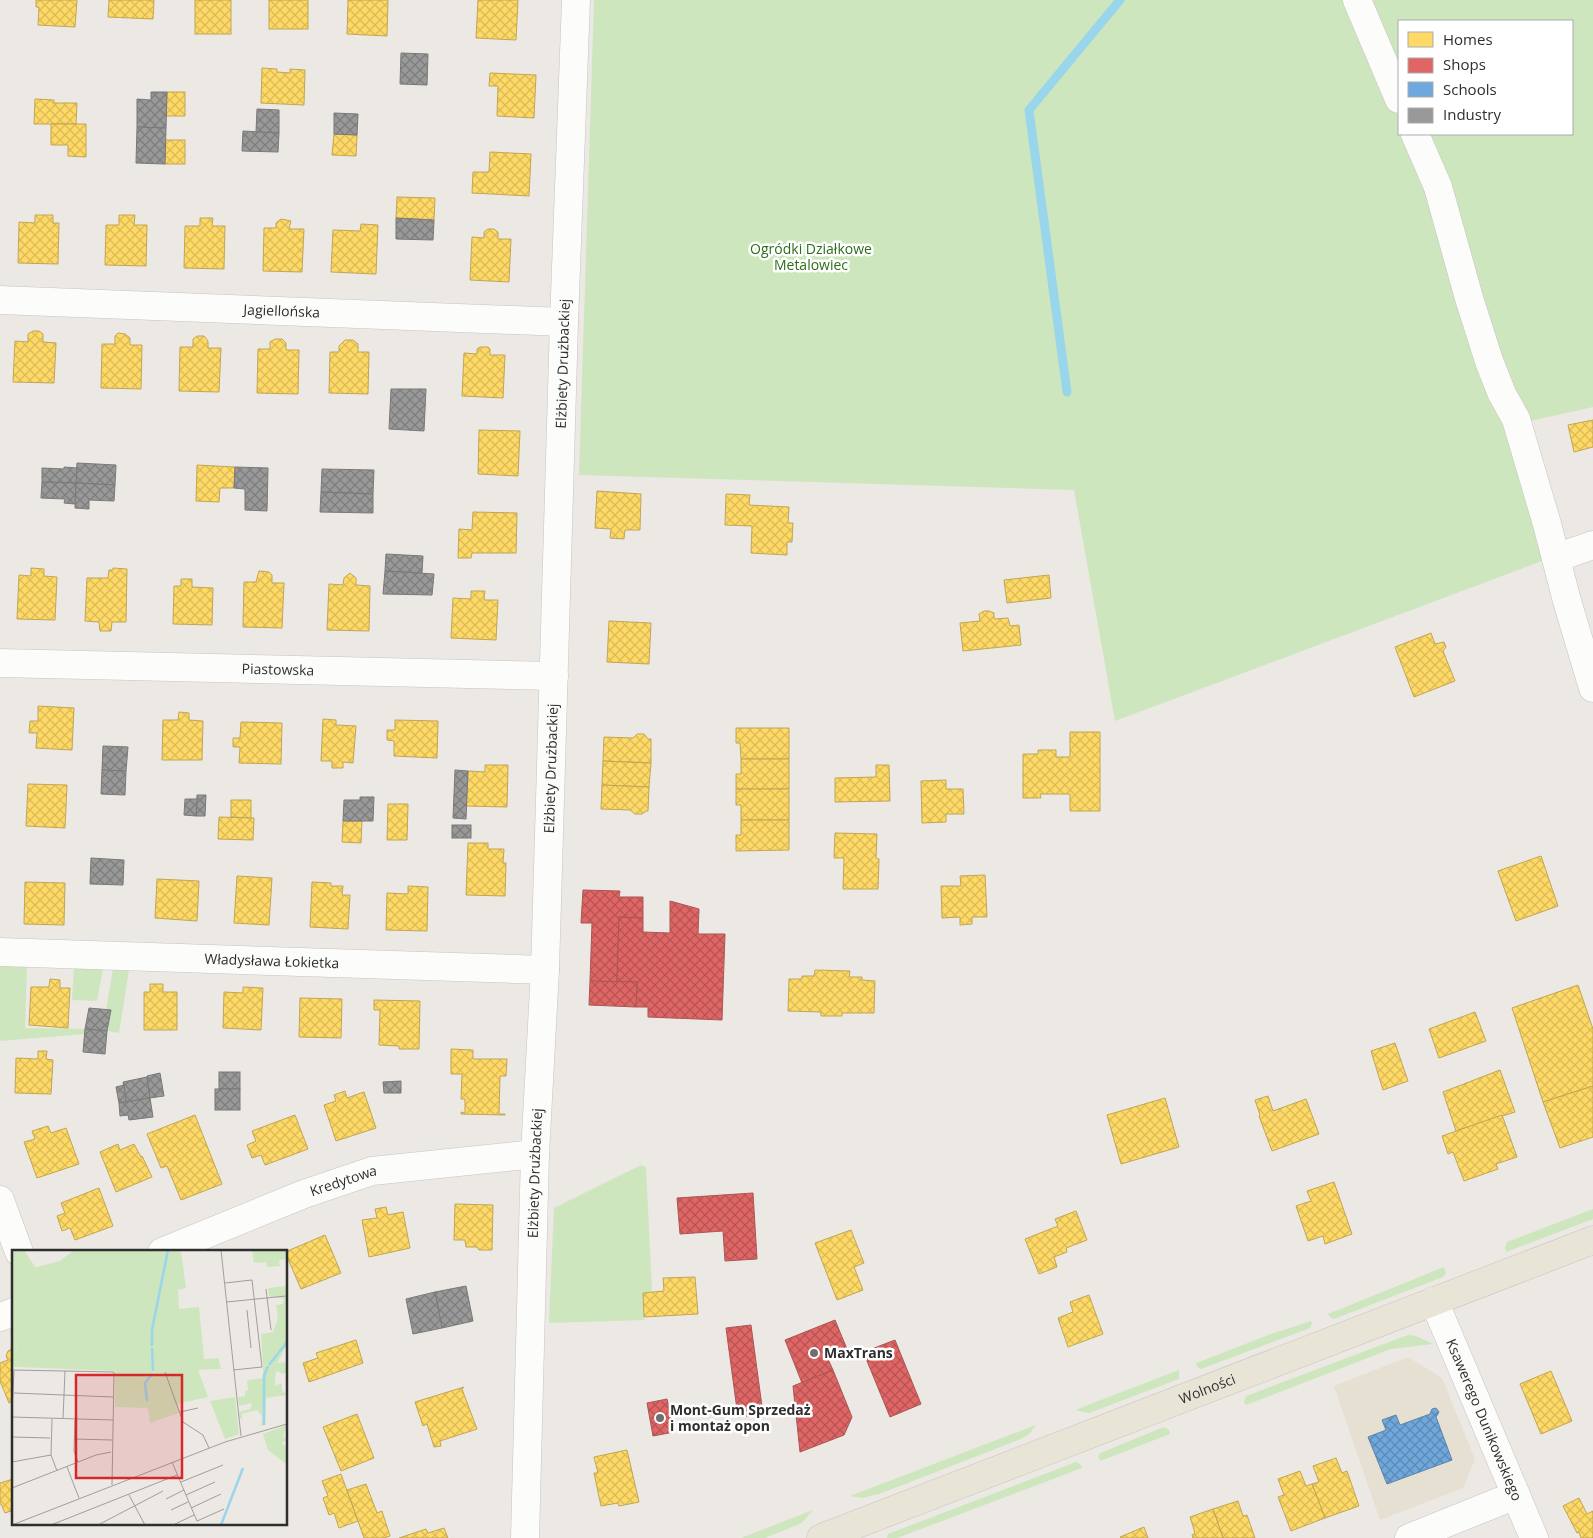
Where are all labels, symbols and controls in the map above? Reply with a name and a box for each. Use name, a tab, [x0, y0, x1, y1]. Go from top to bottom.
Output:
legend	[1398, 20, 1573, 135]
text: Homes	[1443, 29, 1493, 49]
text: Shops	[1443, 54, 1486, 74]
text: Schools	[1443, 79, 1497, 99]
text: Industry	[1443, 104, 1501, 124]
park label: Ogródki Działkowe Metalowiec	[750, 239, 872, 274]
street label: Elżbiety Drużbackiej	[551, 298, 574, 429]
street label: Jagiellońska	[241, 299, 320, 321]
street label: Piastowska	[241, 659, 314, 679]
street label: Elżbiety Drużbackiej	[539, 703, 562, 834]
street label: Władysława Łokietka	[204, 949, 340, 972]
street label: Elżbiety Drużbackiej	[523, 1108, 546, 1238]
street label: Kredytowa	[307, 1161, 378, 1200]
inset map	[12, 1250, 288, 1526]
street label: Ksawerego Dunikowskiego	[1442, 1336, 1527, 1504]
place label: MaxTrans	[824, 1343, 893, 1362]
marker: MaxTrans	[808, 1347, 820, 1359]
street label: Wolności	[1176, 1369, 1238, 1408]
place label: Mont-Gum Sprzedaż i montaż opon	[670, 1400, 811, 1435]
marker: Mont-Gum Sprzedaż i montaż opon	[654, 1412, 666, 1424]

